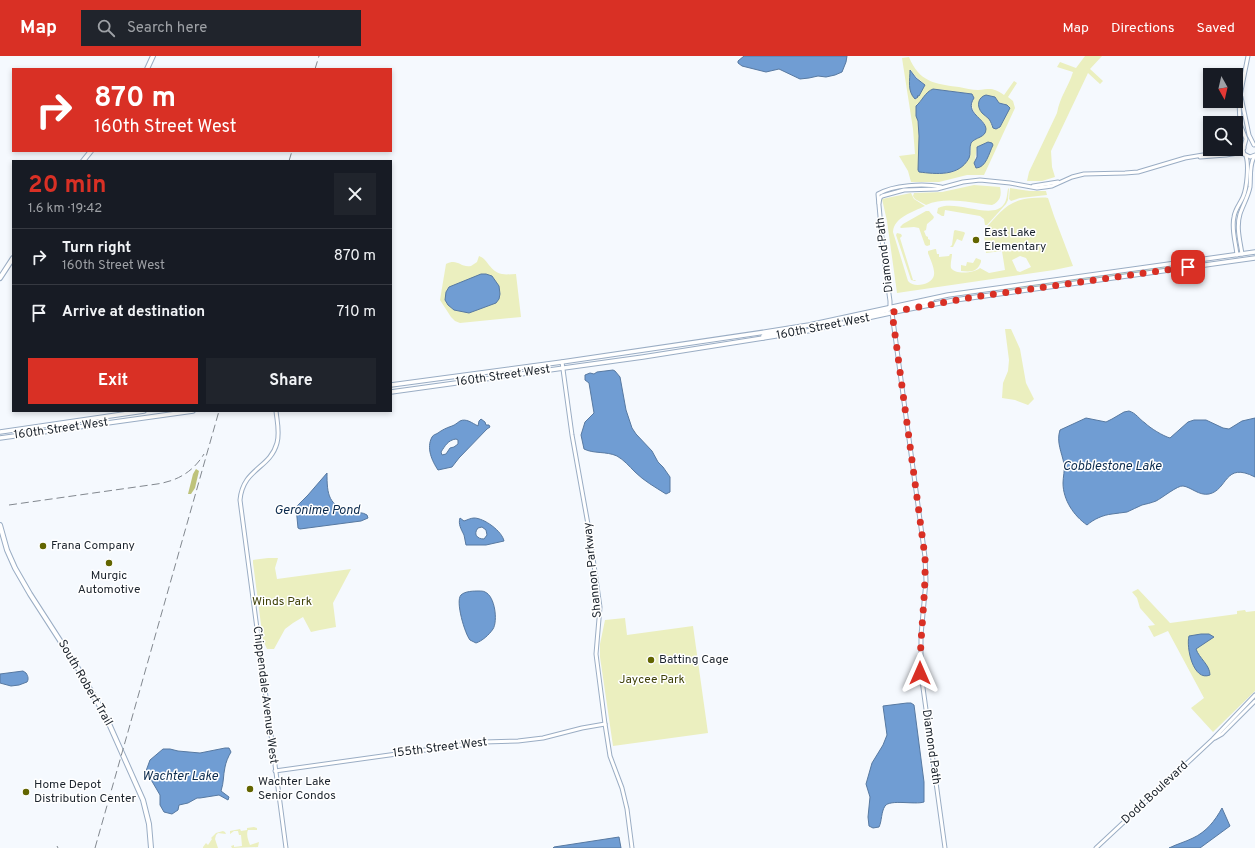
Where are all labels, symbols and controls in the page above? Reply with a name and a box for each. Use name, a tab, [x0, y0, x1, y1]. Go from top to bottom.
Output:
search box	[81, 10, 361, 46]
text: Map	[20, 16, 57, 40]
icon: search	[95, 17, 117, 39]
text: Search here	[127, 19, 207, 38]
text: Map	[1063, 20, 1089, 37]
text: Directions	[1111, 20, 1175, 37]
text: Saved	[1197, 20, 1235, 37]
north arrow	[1203, 68, 1243, 108]
map controls	[1203, 68, 1243, 156]
text: 870 m	[94, 81, 176, 117]
icon: right	[28, 84, 80, 136]
text: 160th Street West	[94, 116, 237, 139]
button: search	[1203, 116, 1243, 156]
text: 20 min	[28, 171, 106, 201]
button: close	[334, 173, 376, 215]
text: 1.6 km · 19:42	[28, 201, 102, 217]
street label: Diamond Path	[872, 216, 898, 294]
place label: East Lake Elementary	[984, 225, 1046, 255]
marker: East Lake Elementary	[971, 235, 981, 245]
text: Turn right	[62, 239, 131, 258]
icon: right	[28, 246, 50, 268]
text: 870 m	[334, 247, 376, 266]
pin	[1171, 250, 1205, 284]
icon: arrive	[1177, 256, 1199, 278]
text: 160th Street West	[62, 258, 165, 274]
icon: arrive	[28, 302, 50, 324]
text: Arrive at destination	[62, 303, 205, 322]
text: 710 m	[336, 303, 376, 322]
street label: 160th Street West	[775, 310, 871, 344]
button: Exit	[28, 358, 198, 404]
button: Share	[206, 358, 376, 404]
street label: 160th Street West	[455, 361, 551, 391]
street label: 160th Street West	[13, 414, 109, 444]
water label: Cobblestone Lake	[1062, 459, 1162, 475]
water label: Geronime Pond	[274, 503, 361, 519]
street label: Shannon Parkway	[580, 521, 606, 619]
place label: Frana Company	[51, 538, 135, 554]
marker: Frana Company	[38, 541, 48, 551]
marker: Murgic Automotive	[104, 558, 114, 568]
place label: Murgic Automotive	[78, 568, 140, 598]
park label: Winds Park	[252, 594, 312, 610]
street label: Chippendale Avenue West	[249, 625, 281, 765]
street label: South Robert Trail	[54, 637, 116, 729]
place label: Batting Cage	[659, 652, 729, 668]
position arrow	[899, 652, 941, 694]
marker: Batting Cage	[646, 655, 656, 665]
park label: Jaycee Park	[619, 672, 685, 688]
street label: Diamond Path	[918, 708, 944, 786]
street label: 155th Street West	[392, 734, 488, 762]
street label: Dodd Boulevard	[1118, 758, 1192, 828]
water label: Wachter Lake	[142, 769, 218, 785]
place label: Wachter Lake Senior Condos	[258, 774, 336, 804]
place label: Home Depot Distribution Center	[34, 777, 136, 807]
marker: Wachter Lake Senior Condos	[245, 784, 255, 794]
marker: Home Depot Distribution Center	[21, 787, 31, 797]

